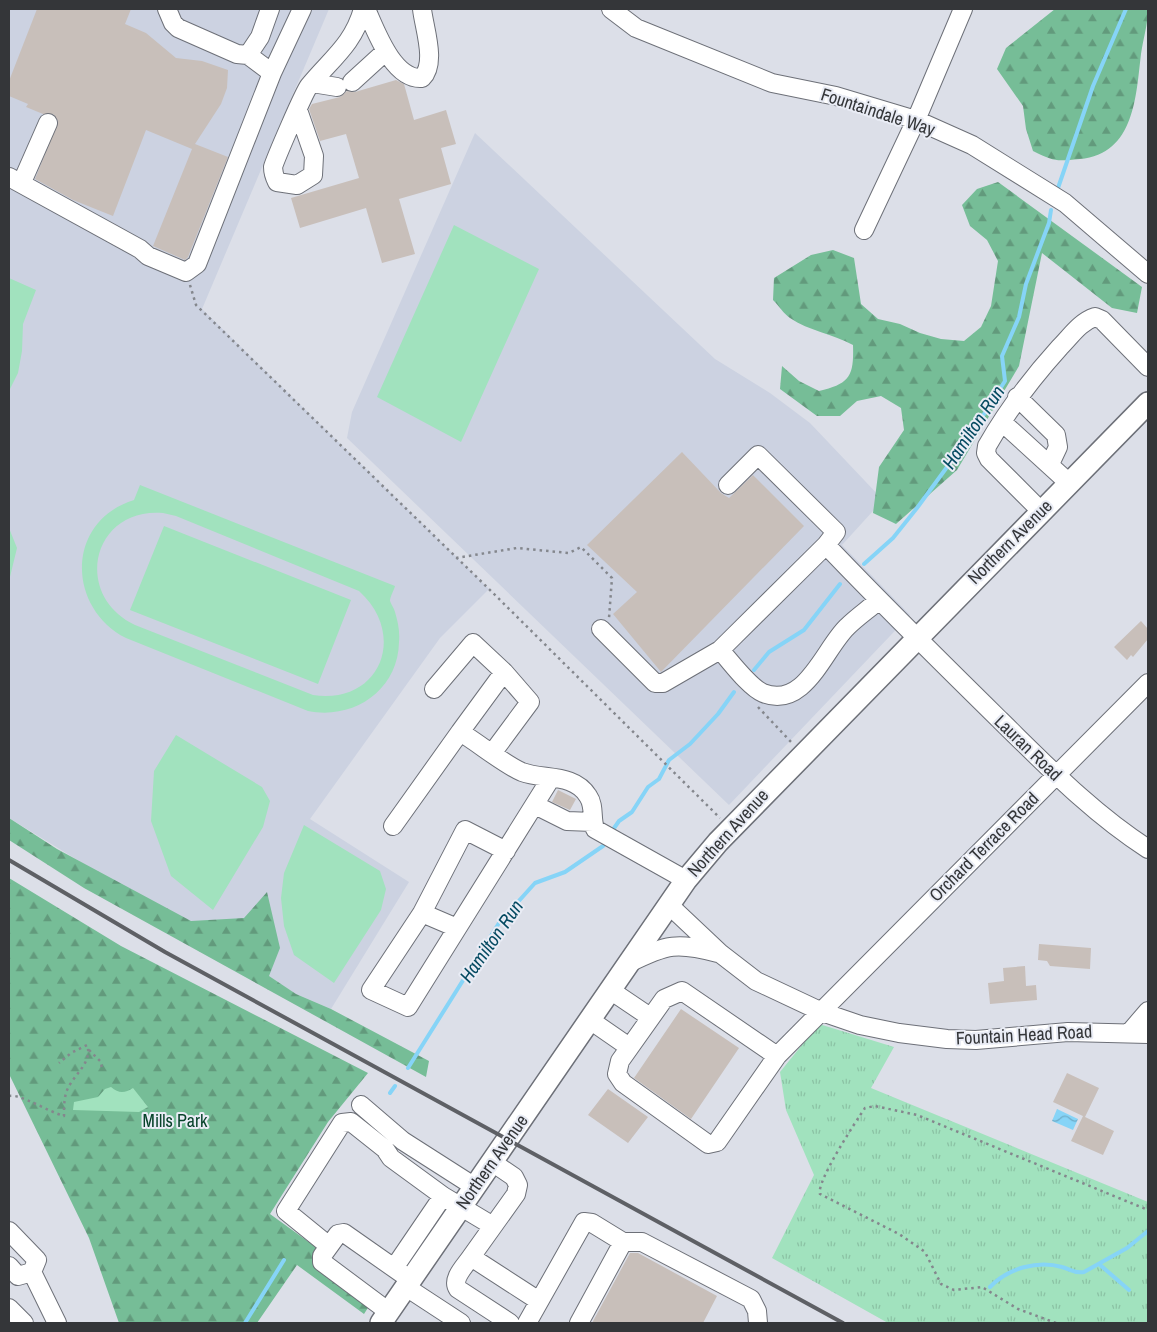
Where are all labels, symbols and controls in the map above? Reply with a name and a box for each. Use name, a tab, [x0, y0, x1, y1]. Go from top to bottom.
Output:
street label: Fountaindale Way	[818, 81, 939, 142]
water label: Hamilton Run	[936, 380, 1010, 474]
street label: Northern Avenue	[962, 494, 1058, 590]
street label: Lauran Road	[989, 709, 1068, 786]
street label: Northern Avenue	[681, 783, 774, 882]
street label: Orchard Terrace Road	[923, 786, 1044, 907]
water label: Hamilton Run	[453, 895, 529, 987]
street label: Fountain Head Road	[955, 1018, 1093, 1051]
park label: Mills Park	[143, 1108, 208, 1133]
street label: Northern Avenue	[450, 1109, 534, 1214]

